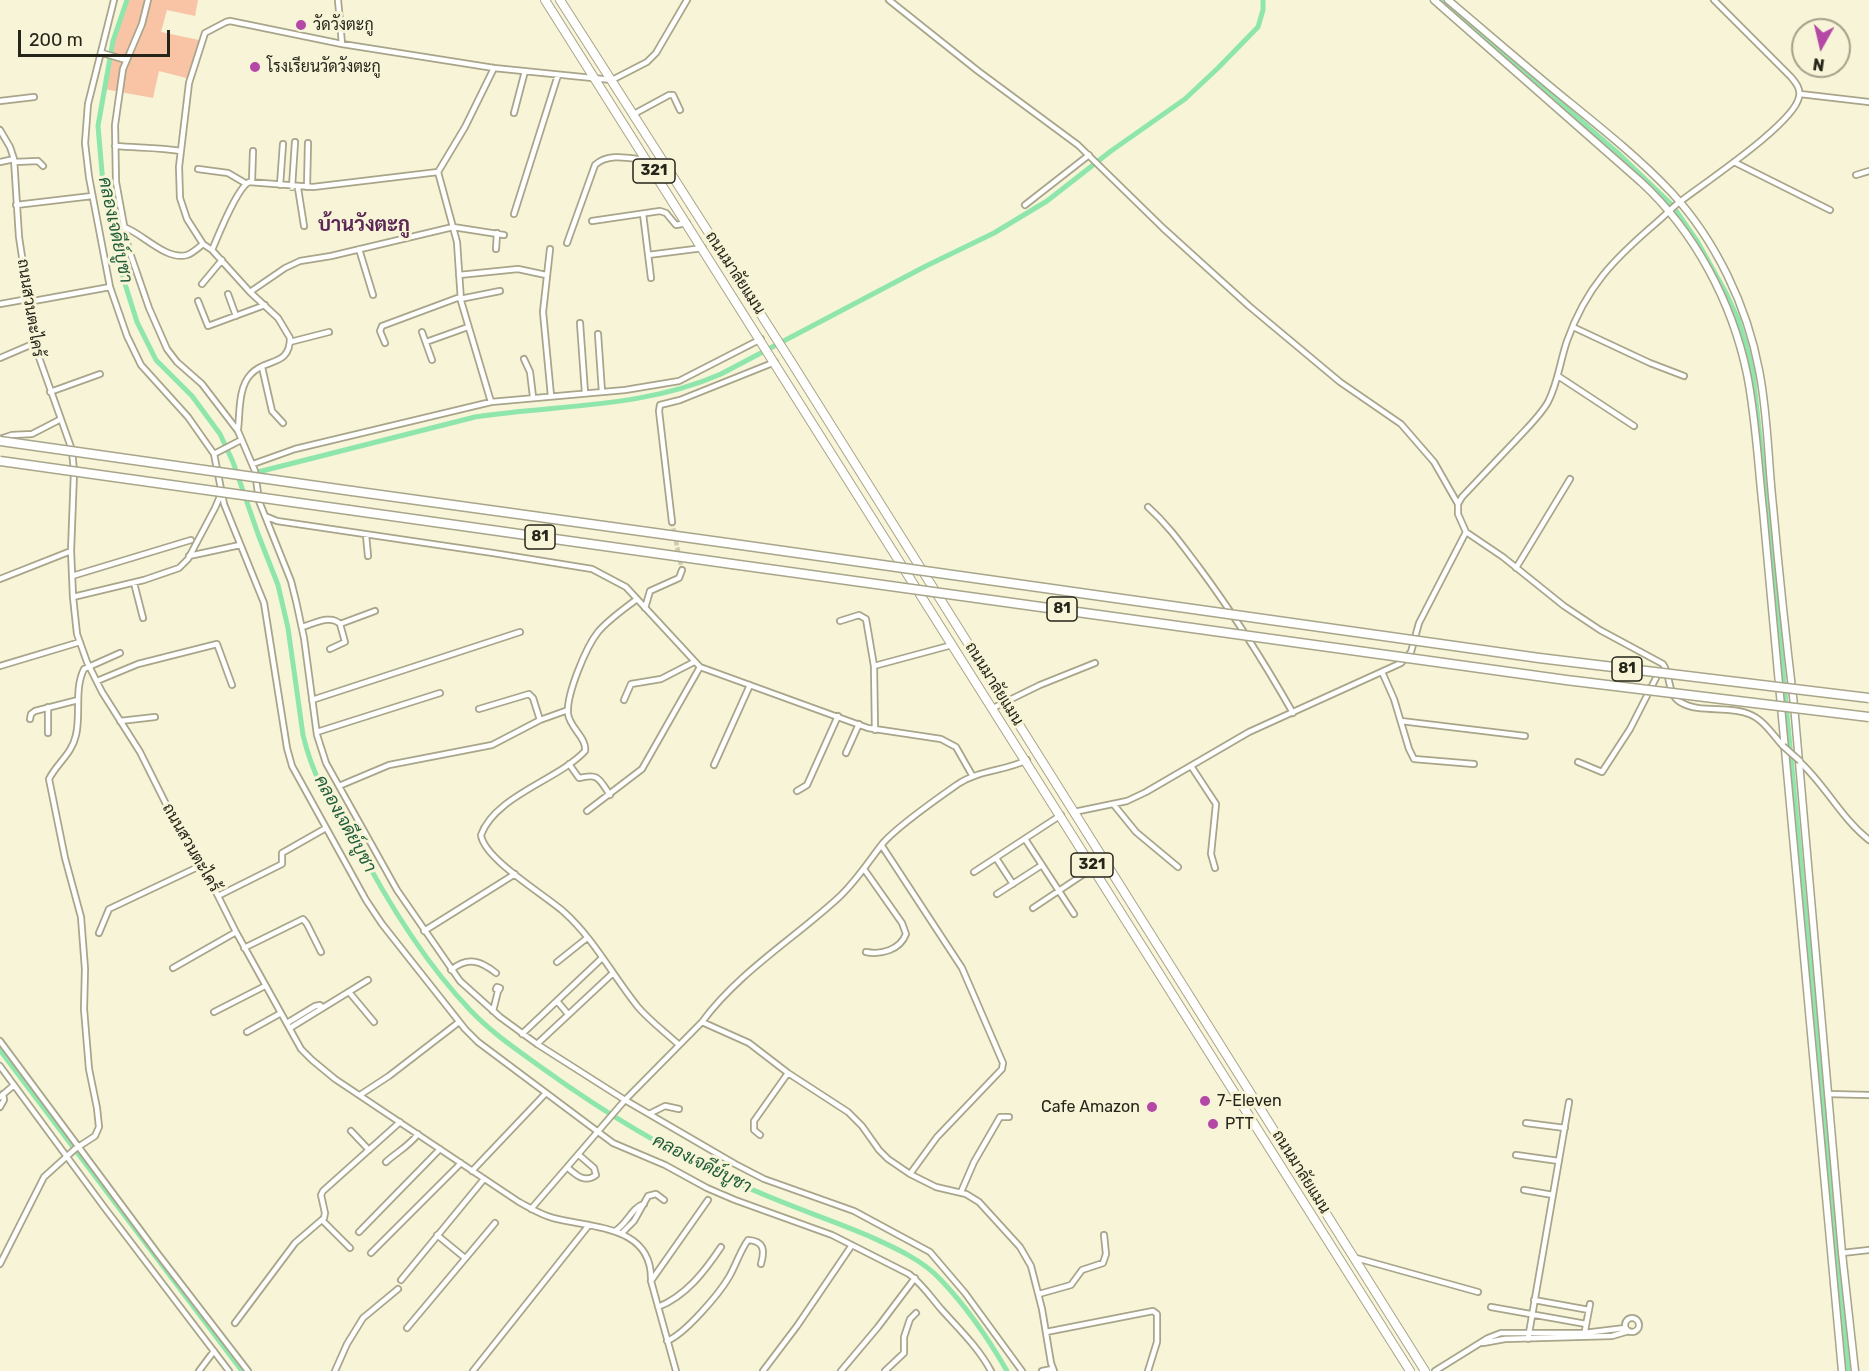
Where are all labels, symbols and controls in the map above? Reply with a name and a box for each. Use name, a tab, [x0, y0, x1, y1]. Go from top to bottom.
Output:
place label: วัดวังตะกู	[313, 15, 374, 35]
scale bar	[21, 18, 172, 56]
marker: วัดวังตะกู	[294, 18, 308, 32]
north arrow	[1791, 18, 1851, 78]
text: 200 m	[29, 29, 83, 51]
text: N	[1812, 54, 1826, 75]
place label: โรงเรียนวัดวังตะกู	[267, 57, 381, 77]
marker: โรงเรียนวัดวังตะกู	[248, 60, 262, 74]
road number: 321	[633, 159, 675, 183]
water label: คลองเจดีย์บูชา	[93, 175, 137, 285]
district label: บ้านวังตะกู	[318, 213, 410, 237]
street label: ถนนมาลัยแมน	[701, 228, 769, 318]
street label: ถนนสวนตะไคร้	[13, 257, 47, 359]
road number: 81	[525, 525, 555, 549]
road number: 81	[1047, 597, 1077, 621]
street label: ถนนมาลัยแมน	[961, 639, 1027, 729]
road number: 81	[1612, 657, 1642, 681]
water label: คลองเจดีย์บูชา	[309, 772, 381, 876]
street label: ถนนสวนตะไคร้	[158, 800, 224, 896]
road number: 321	[1071, 853, 1113, 877]
place label: 7-Eleven	[1217, 1091, 1282, 1111]
marker: 7-Eleven	[1198, 1094, 1212, 1108]
place label: Cafe Amazon	[1041, 1097, 1140, 1117]
marker: Cafe Amazon	[1145, 1100, 1159, 1114]
place label: PTT	[1225, 1114, 1254, 1134]
marker: PTT	[1206, 1117, 1220, 1131]
street label: ถนนมาลัยแมน	[1268, 1127, 1334, 1217]
water label: คลองเจดีย์บูชา	[649, 1130, 755, 1198]

